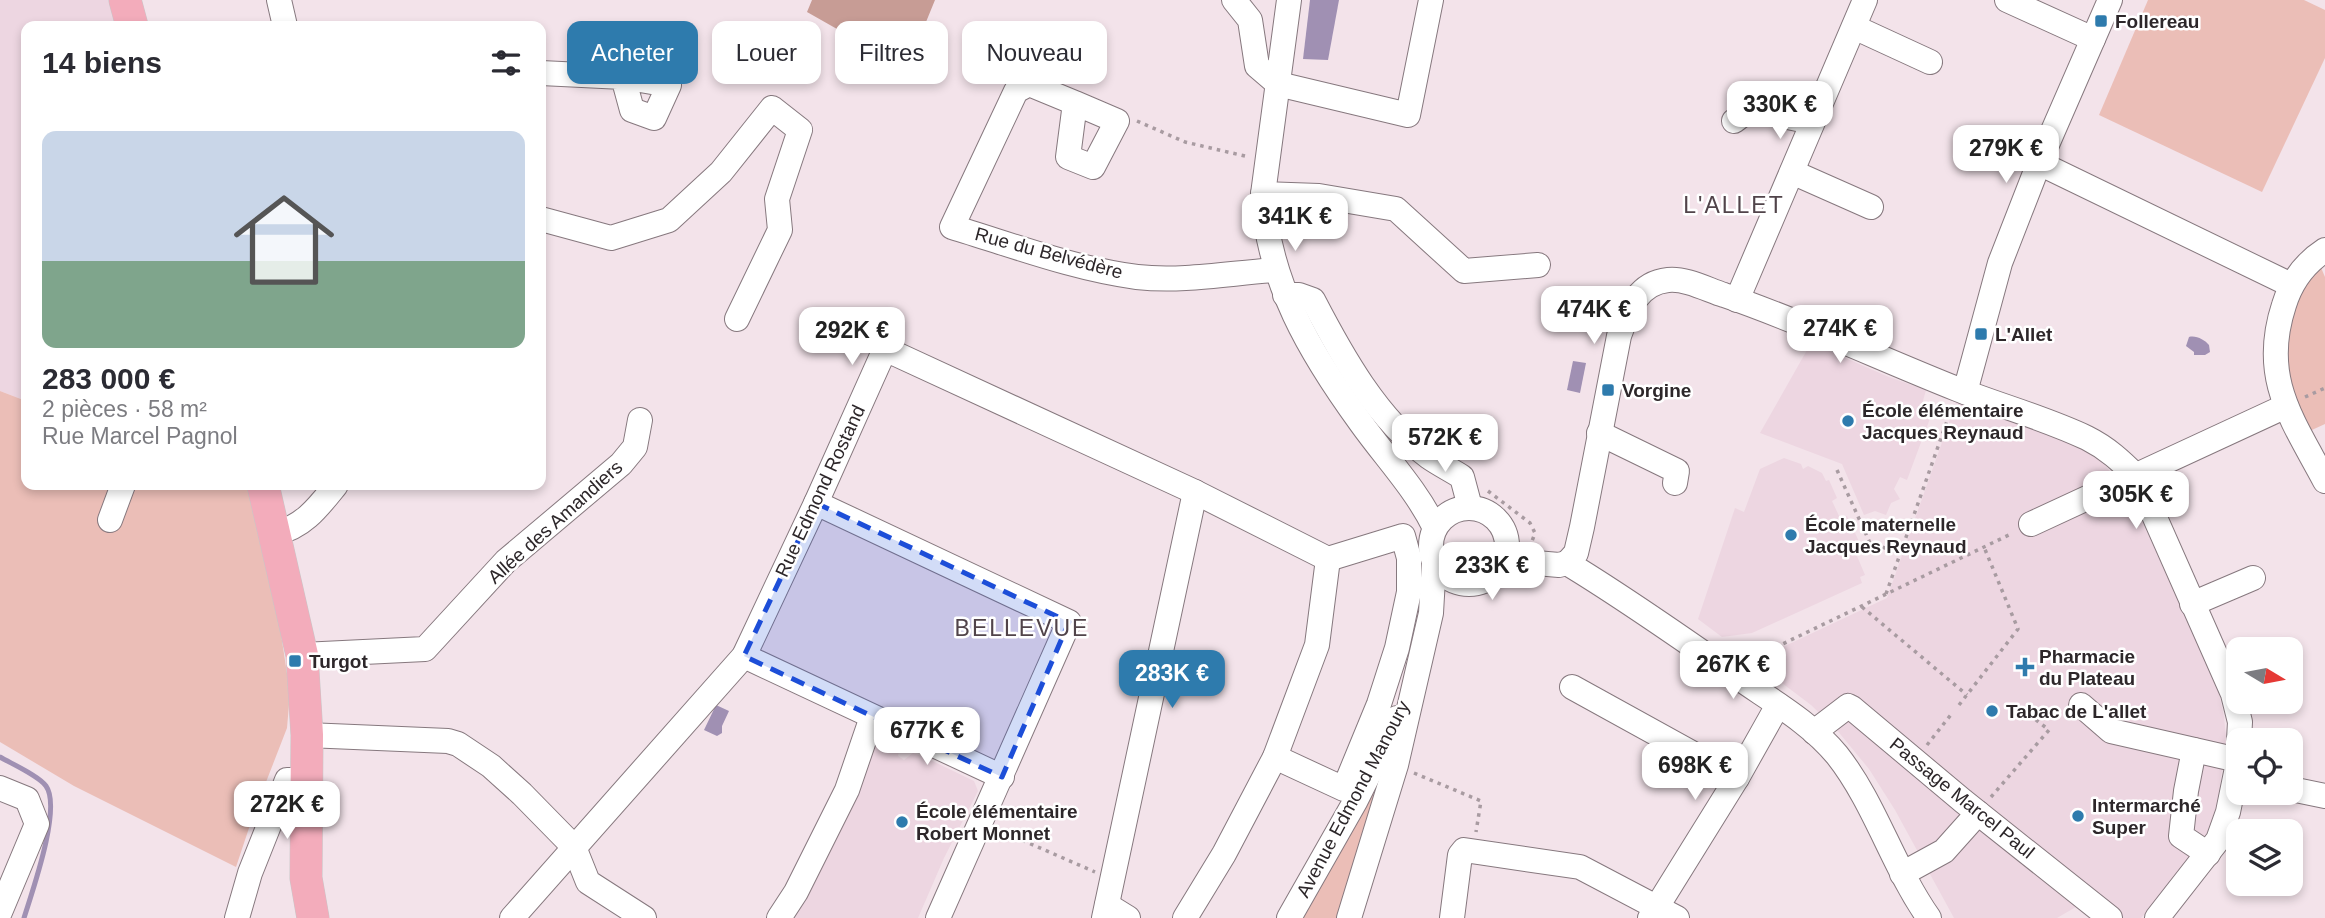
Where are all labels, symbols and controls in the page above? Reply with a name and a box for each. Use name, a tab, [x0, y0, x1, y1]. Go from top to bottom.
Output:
place label: Follereau	[2115, 11, 2199, 32]
marker: Follereau	[2093, 13, 2109, 29]
chip: Acheter	[567, 21, 698, 84]
chip: Louer	[712, 21, 821, 84]
chip: Filtres	[835, 21, 948, 84]
chip: Nouveau	[962, 21, 1107, 84]
icon: filters	[487, 44, 525, 82]
text: 14 biens	[42, 46, 162, 79]
pin: 330K €	[1723, 82, 1837, 141]
text: 330K €	[1743, 91, 1817, 117]
pin: 279K €	[1949, 125, 2063, 185]
text: 279K €	[1969, 135, 2043, 161]
icon: home	[221, 177, 347, 303]
district label: L'ALLET	[1683, 192, 1785, 218]
pin: 341K €	[1238, 194, 1352, 253]
text: 341K €	[1258, 203, 1332, 229]
street label: Rue du Belvédère	[973, 223, 1125, 283]
pin: 474K €	[1537, 286, 1651, 346]
text: 474K €	[1557, 296, 1631, 322]
pin: 274K €	[1783, 306, 1897, 365]
pin: 292K €	[795, 308, 909, 367]
text: 274K €	[1803, 315, 1877, 341]
text: 292K €	[815, 317, 889, 343]
place label: L'Allet	[1995, 324, 2053, 345]
marker: L'Allet	[1973, 326, 1989, 342]
text: 283 000 €	[42, 362, 175, 395]
place label: Vorgine	[1622, 380, 1691, 401]
marker: Vorgine	[1600, 382, 1616, 398]
text: 2 pièces · 58 m²	[42, 396, 207, 422]
place label: École élémentaire Jacques Reynaud	[1862, 400, 2024, 443]
street label: Rue Edmond Rostand	[771, 402, 869, 580]
marker: École élémentaire Jacques Reynaud	[1840, 413, 1856, 429]
pin: 572K €	[1388, 414, 1502, 474]
text: Rue Marcel Pagnol	[42, 423, 238, 449]
text: 572K €	[1408, 424, 1482, 450]
street label: Allée des Amandiers	[484, 456, 626, 588]
pin: 305K €	[2079, 472, 2193, 531]
text: 305K €	[2099, 481, 2173, 507]
place label: École maternelle Jacques Reynaud	[1805, 514, 1967, 557]
marker: École maternelle Jacques Reynaud	[1783, 527, 1799, 543]
pin: 233K €	[1435, 542, 1549, 602]
text: 233K €	[1455, 552, 1529, 578]
district label: BELLEVUE	[955, 615, 1089, 641]
north arrow	[2226, 637, 2303, 714]
map controls	[2226, 637, 2303, 896]
pin: 267K €	[1676, 642, 1790, 701]
place label: Pharmacie du Plateau	[2039, 646, 2135, 689]
pin: 283K €	[1115, 650, 1229, 710]
place label: Turgot	[309, 651, 368, 672]
text: 267K €	[1696, 651, 1770, 677]
marker: Turgot	[287, 653, 303, 669]
marker: Pharmacie du Plateau	[2017, 659, 2033, 675]
text: 283K €	[1135, 660, 1209, 686]
street label: Avenue Edmond Manoury	[1292, 697, 1414, 901]
place label: Tabac de L'allet	[2006, 701, 2147, 722]
marker: Tabac de L'allet	[1984, 703, 2000, 719]
pin: 677K €	[870, 708, 984, 767]
text: 677K €	[890, 717, 964, 743]
button: locate	[2226, 728, 2303, 805]
street label: Passage Marcel Paul	[1886, 733, 2038, 863]
pin: 698K €	[1638, 742, 1752, 802]
text: 698K €	[1658, 752, 1732, 778]
pin: 272K €	[230, 782, 344, 841]
text: 272K €	[250, 791, 324, 817]
place label: Intermarché Super	[2092, 795, 2201, 838]
place label: École élémentaire Robert Monnet	[916, 801, 1078, 844]
marker: Intermarché Super	[2070, 808, 2086, 824]
marker: École élémentaire Robert Monnet	[894, 814, 910, 830]
button: layers	[2226, 819, 2303, 896]

